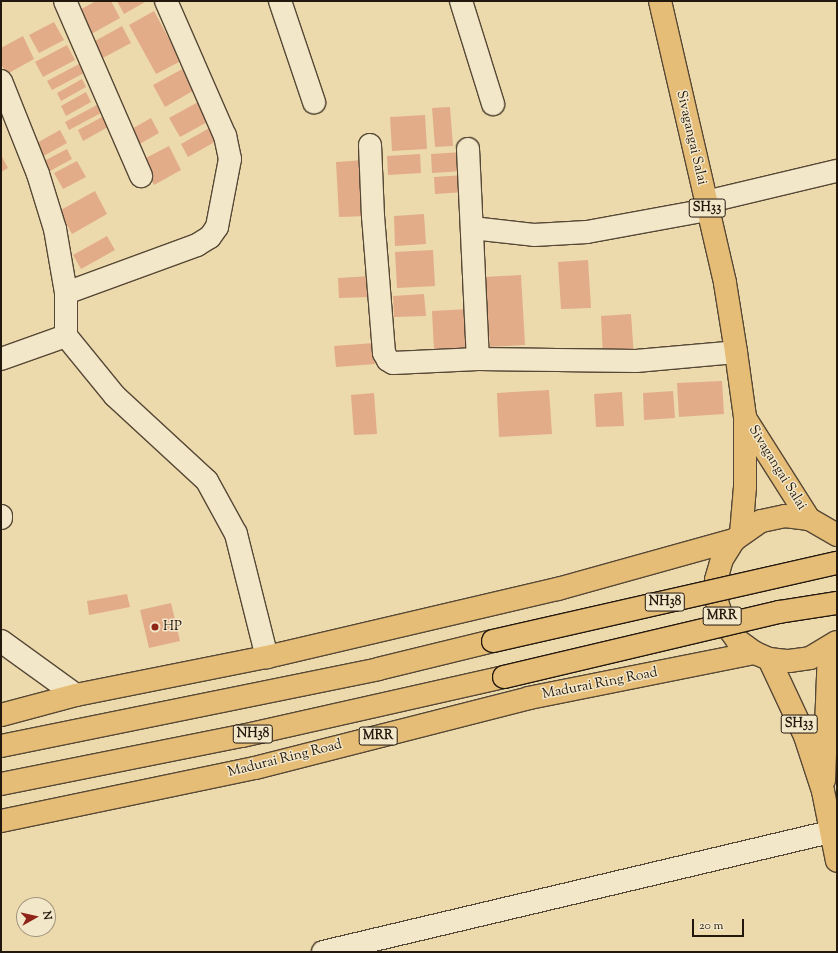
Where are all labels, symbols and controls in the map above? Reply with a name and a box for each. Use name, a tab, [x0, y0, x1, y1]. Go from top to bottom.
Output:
street label: Sivagangai Salai	[672, 89, 710, 187]
road number: SH33	[688, 197, 726, 219]
street label: Sivagangai Salai	[744, 423, 810, 513]
road number: NH38	[644, 591, 686, 613]
road number: MRR	[702, 605, 742, 627]
place label: HP	[163, 619, 182, 635]
marker: HP	[150, 622, 160, 632]
street label: Madurai Ring Road	[541, 665, 659, 703]
road number: SH33	[780, 713, 818, 735]
road number: NH38	[232, 723, 274, 745]
road number: MRR	[358, 725, 398, 747]
street label: Madurai Ring Road	[226, 737, 344, 781]
north arrow	[16, 897, 56, 937]
text: N	[38, 910, 55, 921]
scale bar	[694, 911, 746, 937]
text: 20 m	[699, 917, 723, 935]

